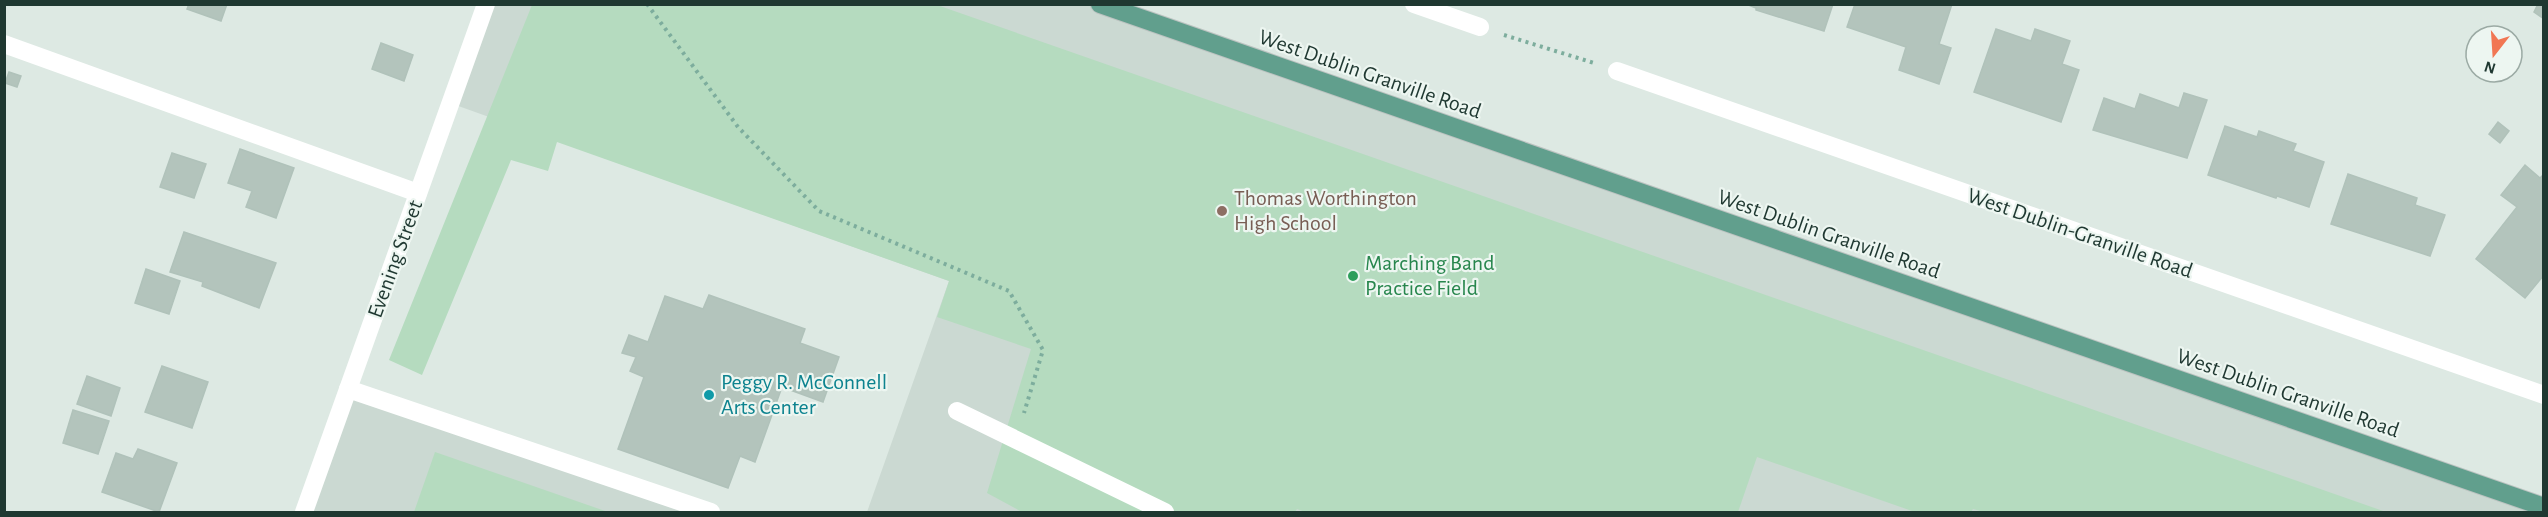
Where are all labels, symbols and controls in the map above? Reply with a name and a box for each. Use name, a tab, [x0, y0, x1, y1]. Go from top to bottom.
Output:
north arrow	[2464, 24, 2524, 84]
street label: West Dublin Granville Road	[1256, 26, 1484, 122]
text: N	[2482, 58, 2498, 77]
street label: West Dublin-Granville Road	[1964, 184, 2196, 282]
street label: West Dublin Granville Road	[1715, 186, 1943, 282]
place label: Thomas Worthington High School	[1234, 187, 1417, 234]
street label: Evening Street	[364, 197, 426, 321]
marker: Thomas Worthington High School	[1215, 204, 1229, 218]
place label: Marching Band Practice Field	[1365, 252, 1495, 299]
marker: Marching Band Practice Field	[1346, 269, 1360, 283]
street label: West Dublin Granville Road	[2174, 345, 2402, 441]
place label: Peggy R. McConnell Arts Center	[721, 371, 887, 418]
marker: Peggy R. McConnell Arts Center	[702, 388, 716, 402]

